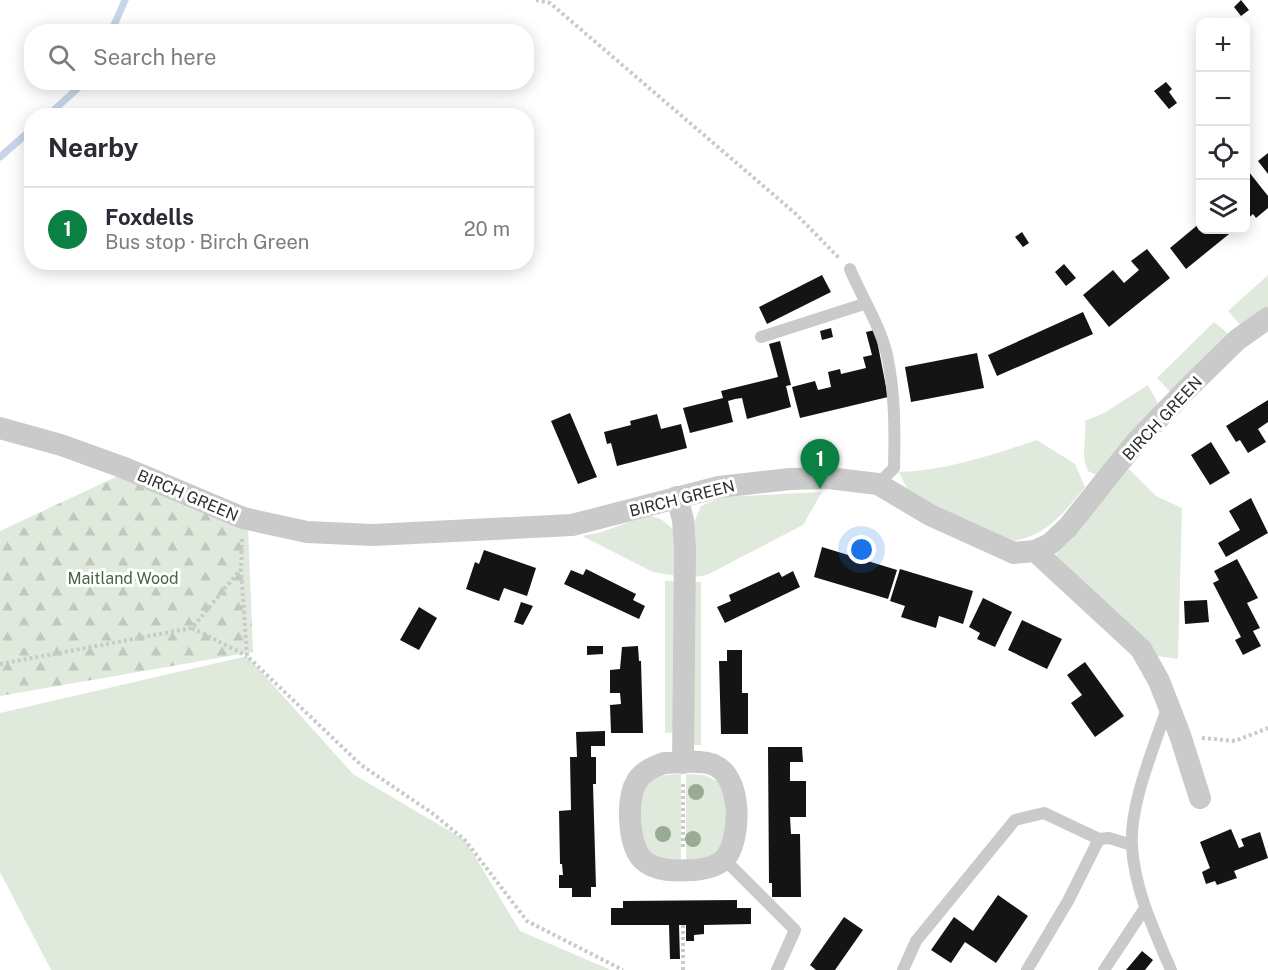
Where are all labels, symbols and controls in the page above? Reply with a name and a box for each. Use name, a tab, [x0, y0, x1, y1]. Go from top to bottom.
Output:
map controls	[1196, 18, 1250, 234]
button: +	[1196, 18, 1250, 72]
search box	[24, 24, 534, 90]
icon: search	[45, 41, 78, 74]
text: Search here	[93, 44, 217, 70]
button: −	[1196, 72, 1250, 126]
button: locate	[1196, 126, 1250, 180]
text: Nearby	[48, 132, 138, 163]
button: layers	[1196, 180, 1250, 234]
text: Foxdells	[105, 204, 194, 230]
text: 1	[63, 217, 72, 241]
text: 20 m	[464, 217, 510, 241]
text: Bus stop · Birch Green	[105, 230, 309, 254]
street label: BIRCH GREEN	[1119, 372, 1206, 464]
pin: 1	[800, 440, 840, 489]
street label: BIRCH GREEN	[134, 466, 241, 525]
street label: BIRCH GREEN	[627, 476, 737, 521]
your location	[847, 535, 876, 564]
park label: Maitland Wood	[67, 569, 179, 588]

